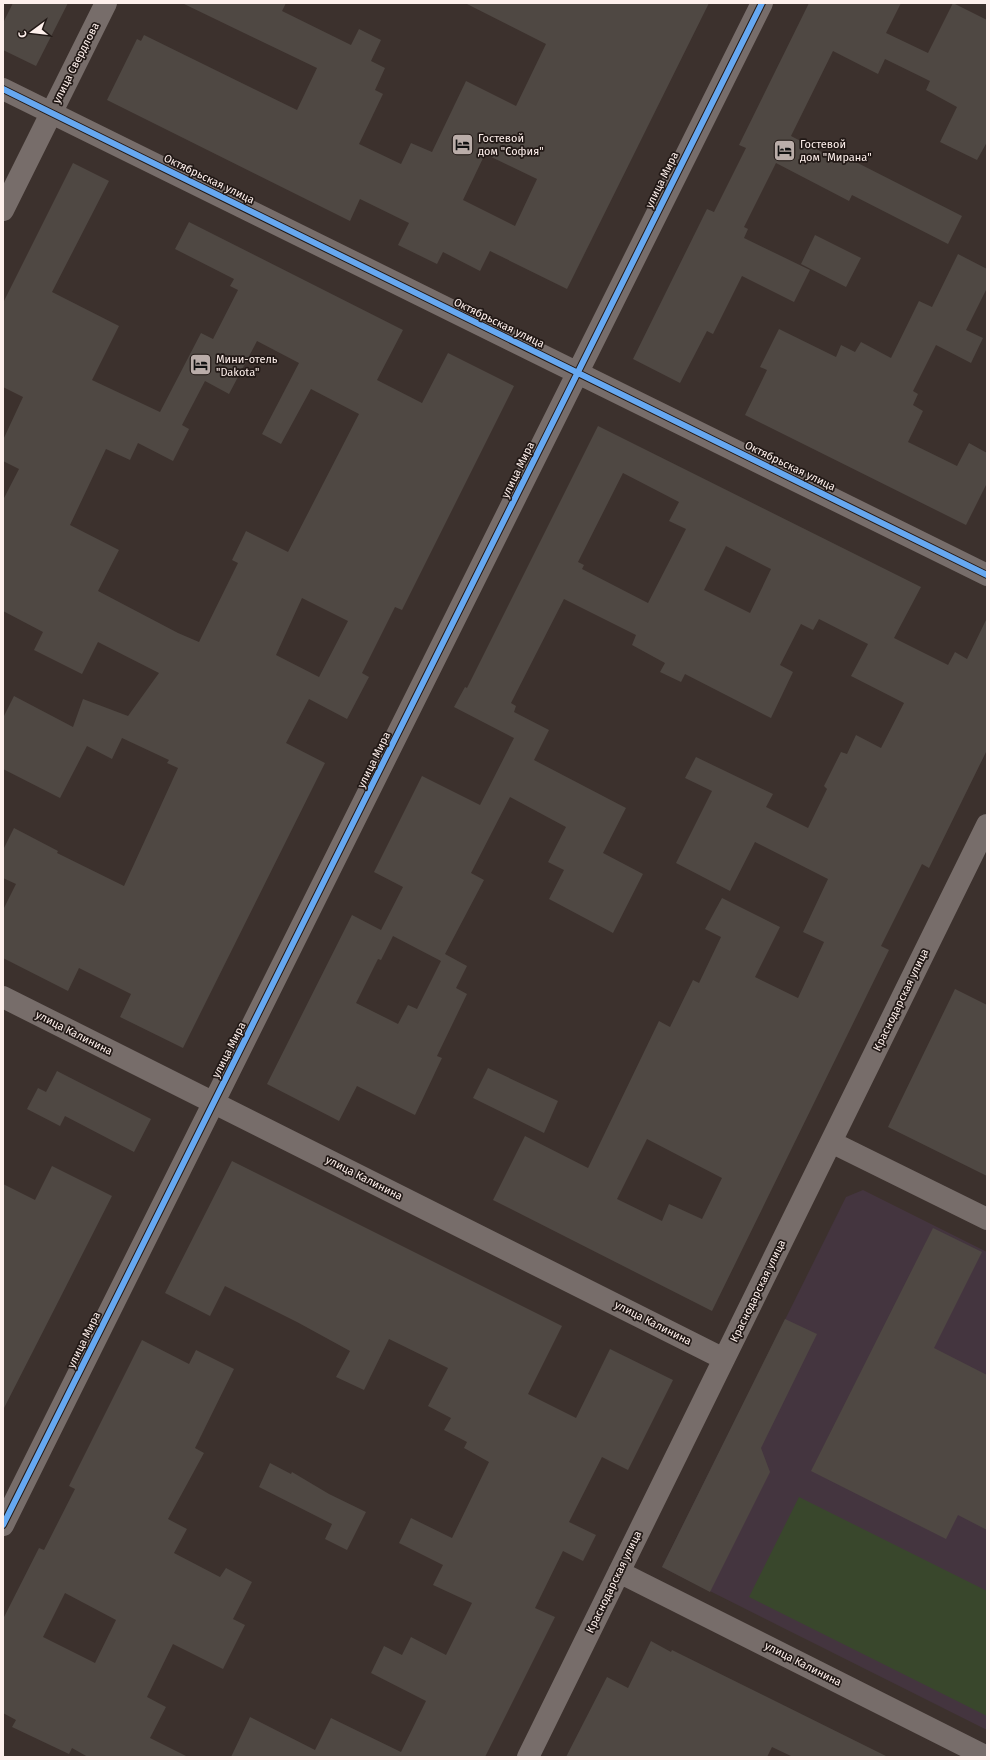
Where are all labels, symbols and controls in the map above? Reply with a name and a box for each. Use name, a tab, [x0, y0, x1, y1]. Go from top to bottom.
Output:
north arrow	[12, 12, 52, 52]
street label: улица Свердлова	[50, 20, 102, 106]
text: С	[16, 29, 30, 39]
hotel icon: Гостевой дом "София"	[450, 131, 476, 157]
place label: Гостевой дом "София"	[478, 132, 544, 158]
hotel icon: Гостевой дом "Мирана"	[772, 137, 798, 163]
place label: Гостевой дом "Мирана"	[800, 138, 872, 164]
street label: улица Мира	[643, 150, 681, 210]
street label: Октябрьская улица	[162, 151, 256, 207]
street label: Октябрьская улица	[452, 295, 546, 351]
hotel icon: Мини-отель "Dakota"	[187, 352, 213, 378]
place label: Мини-отель "Dakota"	[216, 353, 278, 379]
street label: Октябрьская улица	[743, 438, 837, 494]
street label: улица Мира	[499, 440, 537, 500]
street label: улица Мира	[355, 730, 393, 790]
street label: Краснодарская улица	[871, 947, 931, 1053]
street label: улица Калинина	[33, 1008, 115, 1058]
street label: улица Мира	[209, 1020, 249, 1080]
street label: улица Калинина	[323, 1153, 405, 1203]
street label: Краснодарская улица	[728, 1238, 788, 1344]
street label: улица Калинина	[612, 1298, 694, 1348]
street label: улица Мира	[65, 1310, 103, 1370]
street label: Краснодарская улица	[584, 1529, 644, 1635]
street label: улица Калинина	[762, 1639, 844, 1689]

